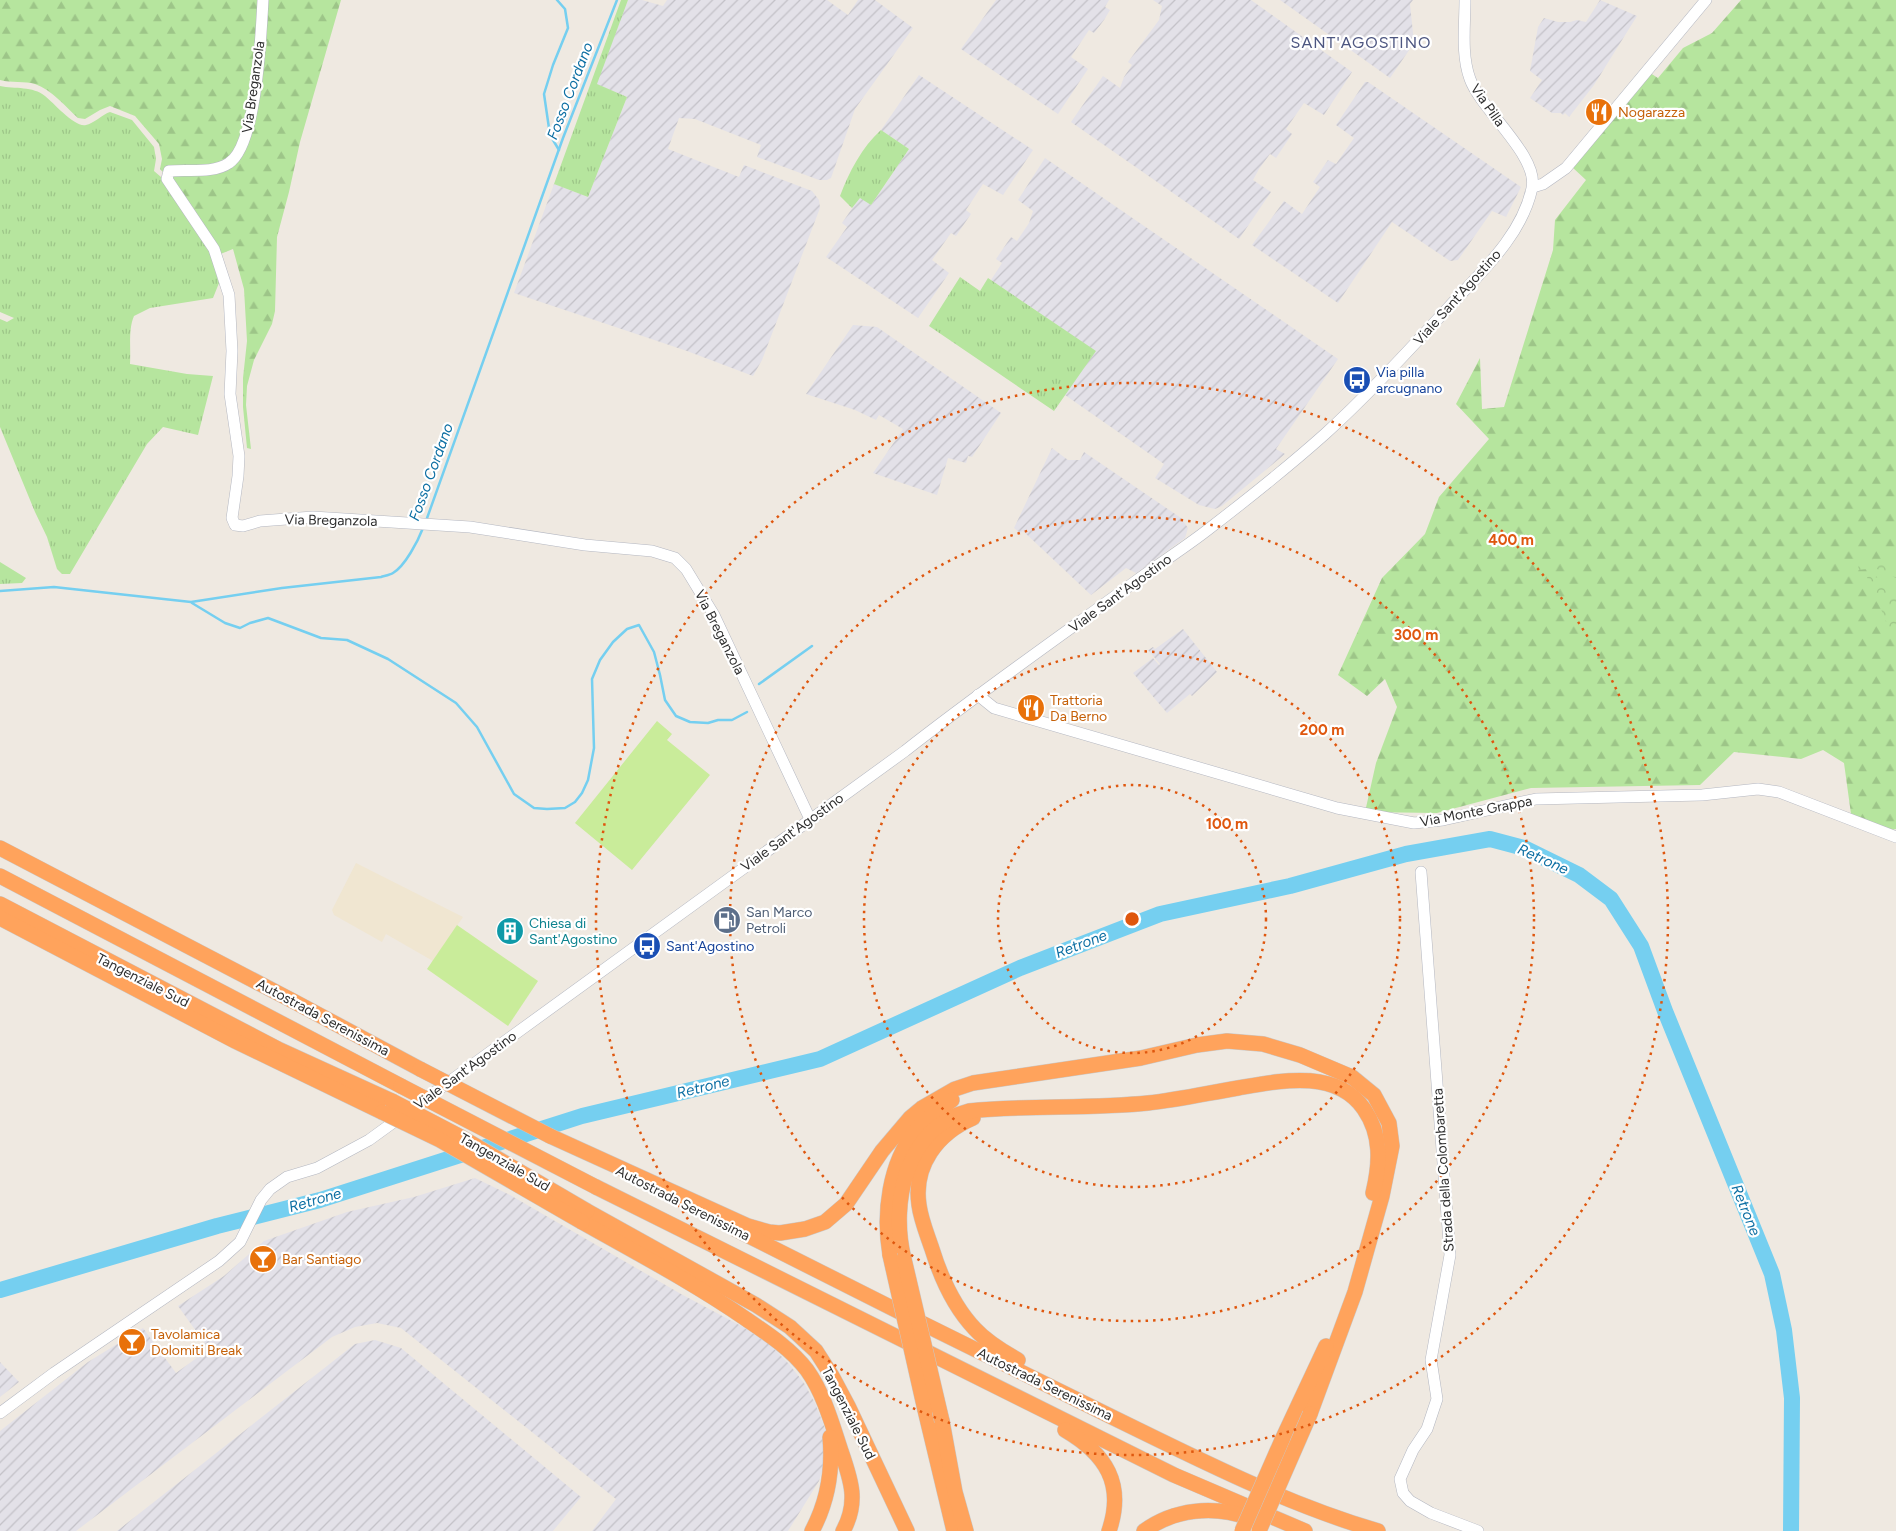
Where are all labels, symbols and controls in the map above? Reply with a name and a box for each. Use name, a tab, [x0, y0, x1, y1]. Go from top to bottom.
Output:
district label: SANT'AGOSTINO	[1291, 33, 1431, 52]
street label: Via Breganzola	[239, 40, 268, 134]
water label: Fosso Cordano	[543, 40, 597, 142]
street label: Via Pilla	[1467, 81, 1508, 130]
restaurant icon: Nogarazza	[1584, 97, 1614, 127]
place label: Nogarazza	[1618, 104, 1685, 121]
street label: Viale Sant'Agostino	[1410, 246, 1505, 349]
place label: Via pilla arcugnano	[1376, 364, 1442, 397]
bus stop icon: Via pilla arcugnano	[1342, 365, 1372, 395]
water label: Fosso Cordano	[405, 420, 457, 523]
street label: Via Breganzola	[284, 511, 378, 530]
text: 400 m	[1488, 531, 1534, 549]
street label: Viale Sant'Agostino	[1066, 550, 1175, 636]
street label: Via Breganzola	[691, 587, 748, 677]
text: 300 m	[1394, 626, 1438, 644]
place label: Trattoria Da Berno	[1050, 692, 1107, 725]
restaurant icon: Trattoria Da Berno	[1016, 693, 1046, 723]
text: 200 m	[1300, 721, 1344, 739]
street label: Viale Sant'Agostino	[738, 789, 847, 875]
street label: Via Monte Grappa	[1419, 792, 1534, 831]
text: 100 m	[1206, 815, 1248, 833]
water label: Retrone	[1515, 840, 1571, 878]
place label: San Marco Petroli	[746, 904, 812, 937]
fuel station icon: San Marco Petroli	[712, 905, 742, 935]
centre of rings	[1123, 910, 1141, 928]
place label: Chiesa di Sant'Agostino	[529, 915, 617, 948]
building icon: Chiesa di Sant'Agostino	[495, 916, 525, 946]
water label: Retrone	[1053, 926, 1109, 962]
bus stop icon: Sant'Agostino	[632, 931, 662, 961]
place label: Sant'Agostino	[666, 938, 754, 955]
street label: Tangenziale Sud	[94, 950, 192, 1011]
street label: Autostrada Serenissima	[253, 975, 392, 1060]
street label: Viale Sant'Agostino	[411, 1027, 520, 1113]
water label: Retrone	[675, 1072, 731, 1102]
street label: Strada della Colombaretta	[1429, 1088, 1458, 1252]
street label: Tangenziale Sud	[457, 1130, 553, 1195]
street label: Autostrada Serenissima	[613, 1162, 753, 1245]
water label: Retrone	[1728, 1182, 1764, 1238]
water label: Retrone	[287, 1184, 343, 1216]
bar icon: Bar Santiago	[248, 1244, 278, 1274]
place label: Bar Santiago	[282, 1251, 361, 1268]
place label: Tavolamica Dolomiti Break	[151, 1326, 242, 1359]
bar icon: Tavolamica Dolomiti Break	[117, 1327, 147, 1357]
street label: Autostrada Serenissima	[974, 1344, 1115, 1425]
street label: Tangenziale Sud	[818, 1364, 879, 1462]

